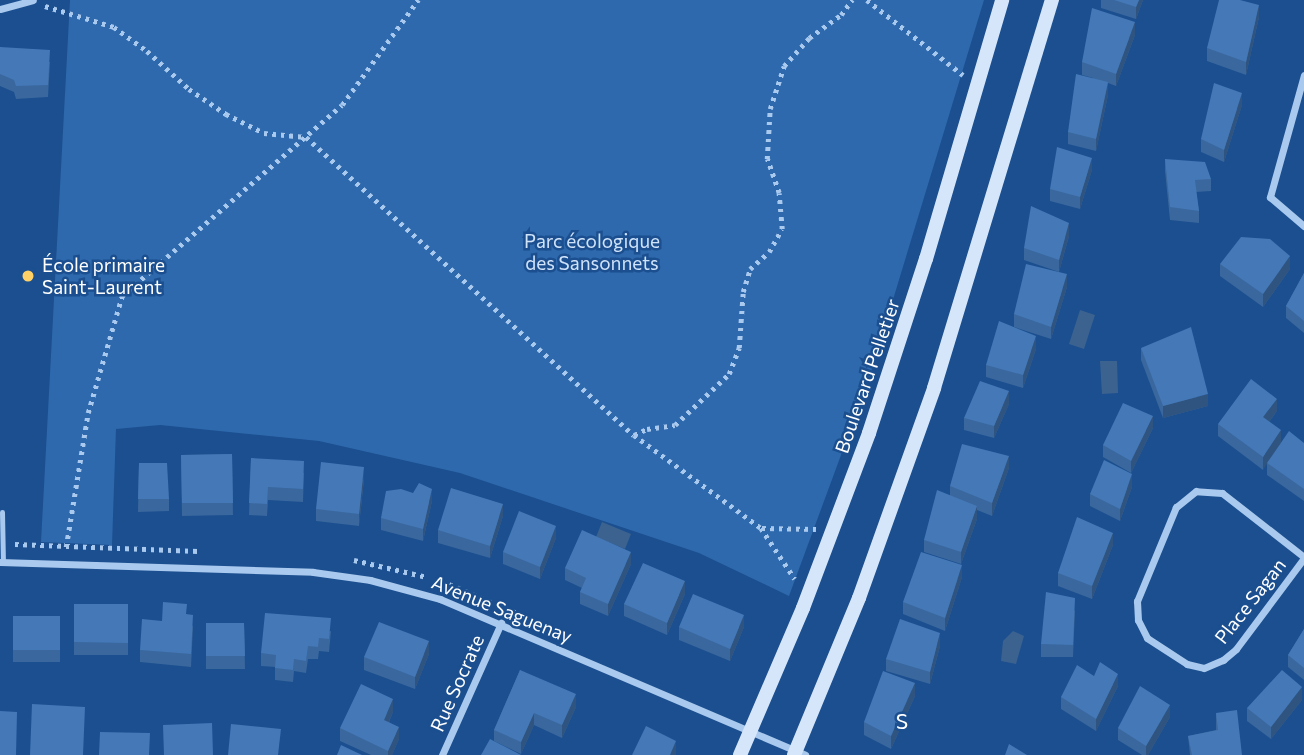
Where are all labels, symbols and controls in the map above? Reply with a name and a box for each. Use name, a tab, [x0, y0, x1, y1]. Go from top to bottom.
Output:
park label: Parc écologique des Sansonnets	[524, 230, 660, 274]
place label: École primaire Saint-Laurent	[42, 254, 165, 298]
marker: École primaire Saint-Laurent	[20, 268, 36, 284]
street label: Boulevard Pelletier	[830, 296, 904, 456]
street label: Place Sagan	[1210, 554, 1290, 648]
street label: Avenue Saguenay	[428, 570, 576, 648]
street label: Rue Socrate	[425, 631, 489, 735]
district label: S	[896, 708, 910, 734]

